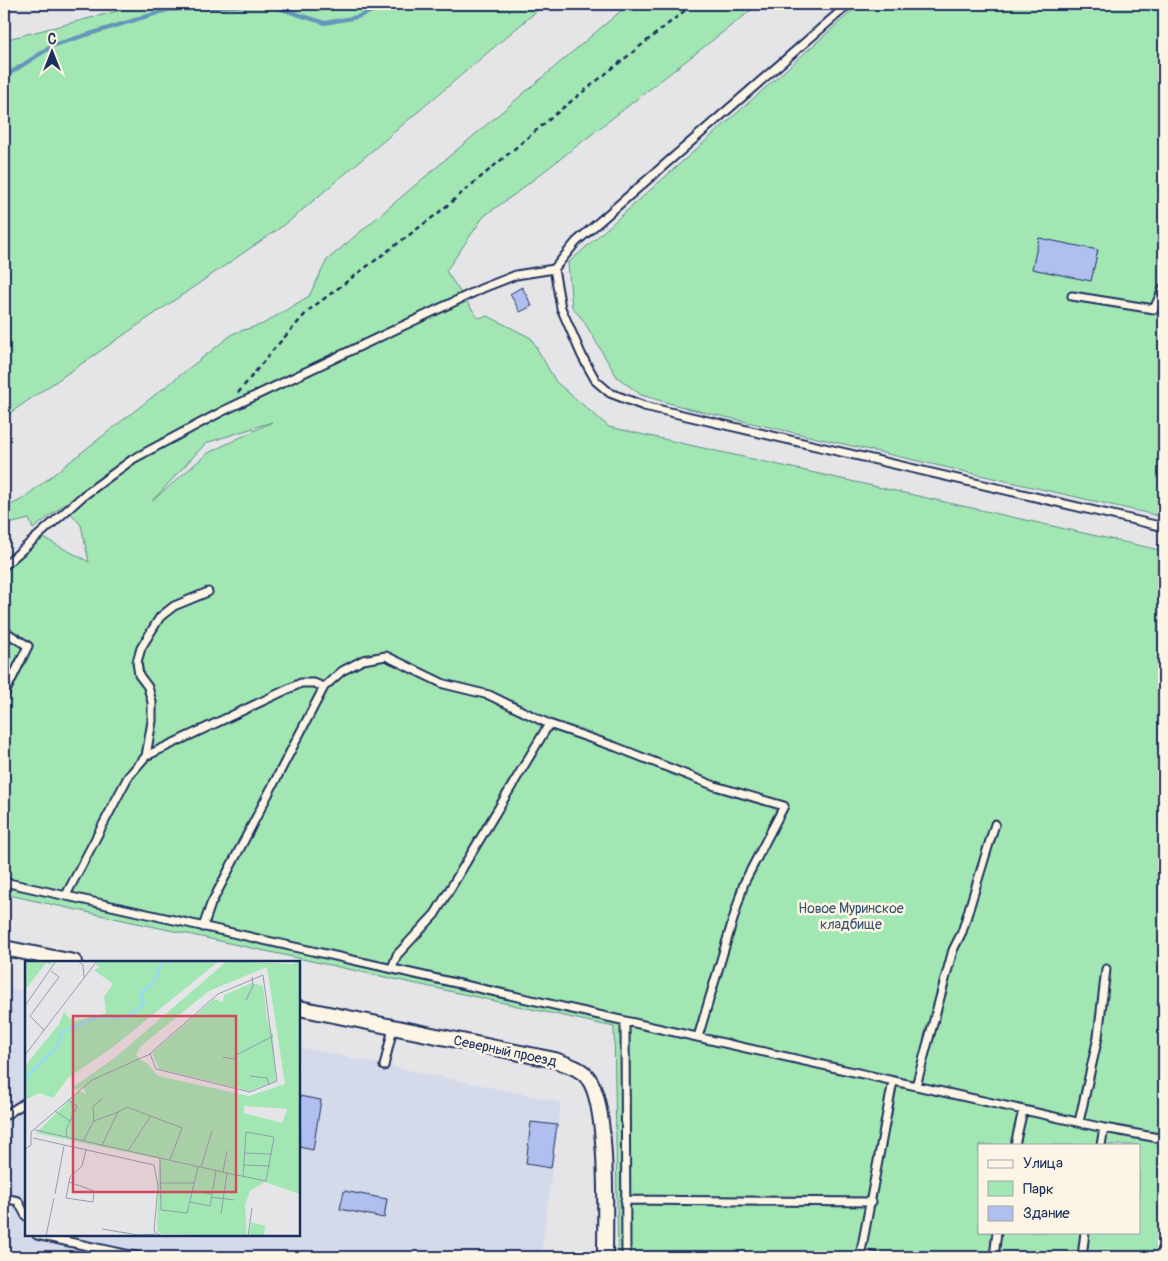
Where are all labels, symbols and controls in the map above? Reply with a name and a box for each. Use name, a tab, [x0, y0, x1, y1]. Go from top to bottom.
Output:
north arrow	[28, 28, 78, 78]
text: С	[48, 31, 57, 48]
park label: Новое Муринское кладбище	[798, 900, 904, 933]
inset map	[25, 961, 300, 1236]
street label: Северный проезд	[452, 1032, 559, 1070]
legend	[978, 1144, 1140, 1234]
text: Улица	[1023, 1154, 1063, 1173]
text: Парк	[1023, 1180, 1054, 1199]
text: Здание	[1023, 1204, 1070, 1223]

